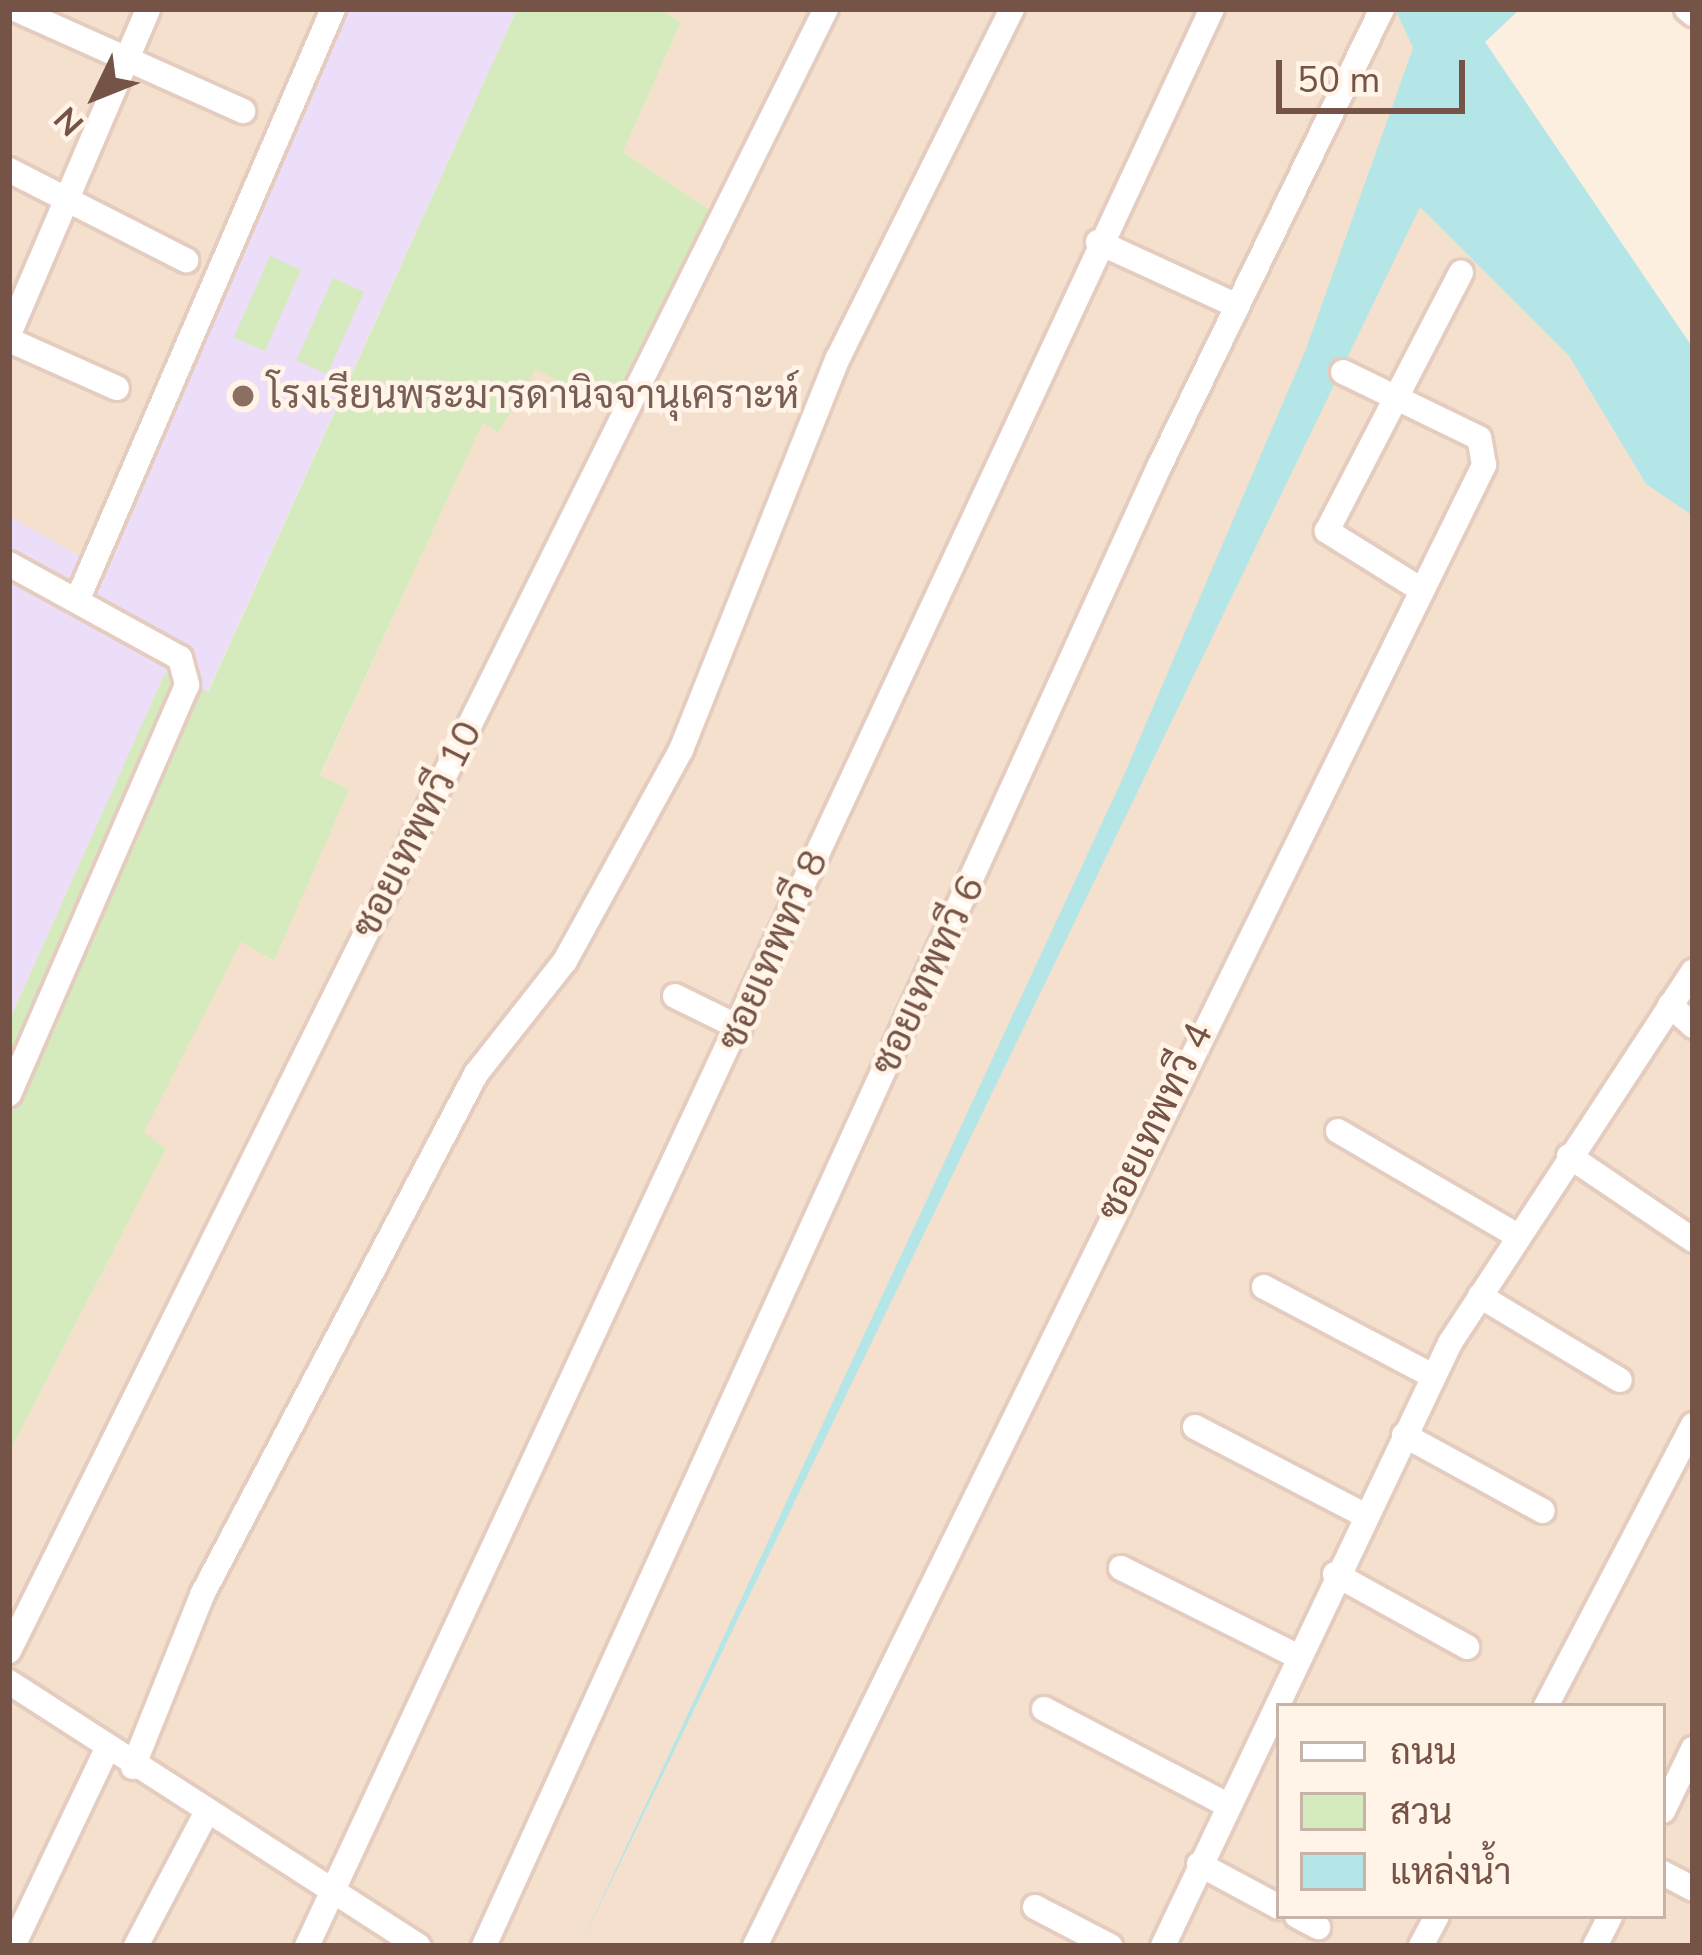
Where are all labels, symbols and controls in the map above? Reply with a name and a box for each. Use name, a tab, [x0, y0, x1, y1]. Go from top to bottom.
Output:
north arrow	[36, 36, 156, 156]
scale bar	[1282, 36, 1471, 110]
text: 50 m	[1297, 56, 1380, 105]
text: N	[44, 97, 94, 145]
place label: โรงเรียนพระมารดานิจจานุเคราะห์	[267, 373, 799, 419]
marker: โรงเรียนพระมารดานิจจานุเคราะห์	[230, 383, 256, 409]
street label: ซอยเทพทวี 10	[343, 714, 493, 946]
street label: ซอยเทพทวี 8	[709, 844, 839, 1058]
street label: ซอยเทพทวี 6	[863, 869, 995, 1083]
street label: ซอยเทพทวี 4	[1088, 1016, 1224, 1228]
legend	[1276, 1703, 1666, 1919]
text: ถนน	[1390, 1728, 1457, 1777]
text: สวน	[1390, 1788, 1452, 1837]
text: แหล่งน้ำ	[1390, 1848, 1511, 1897]

